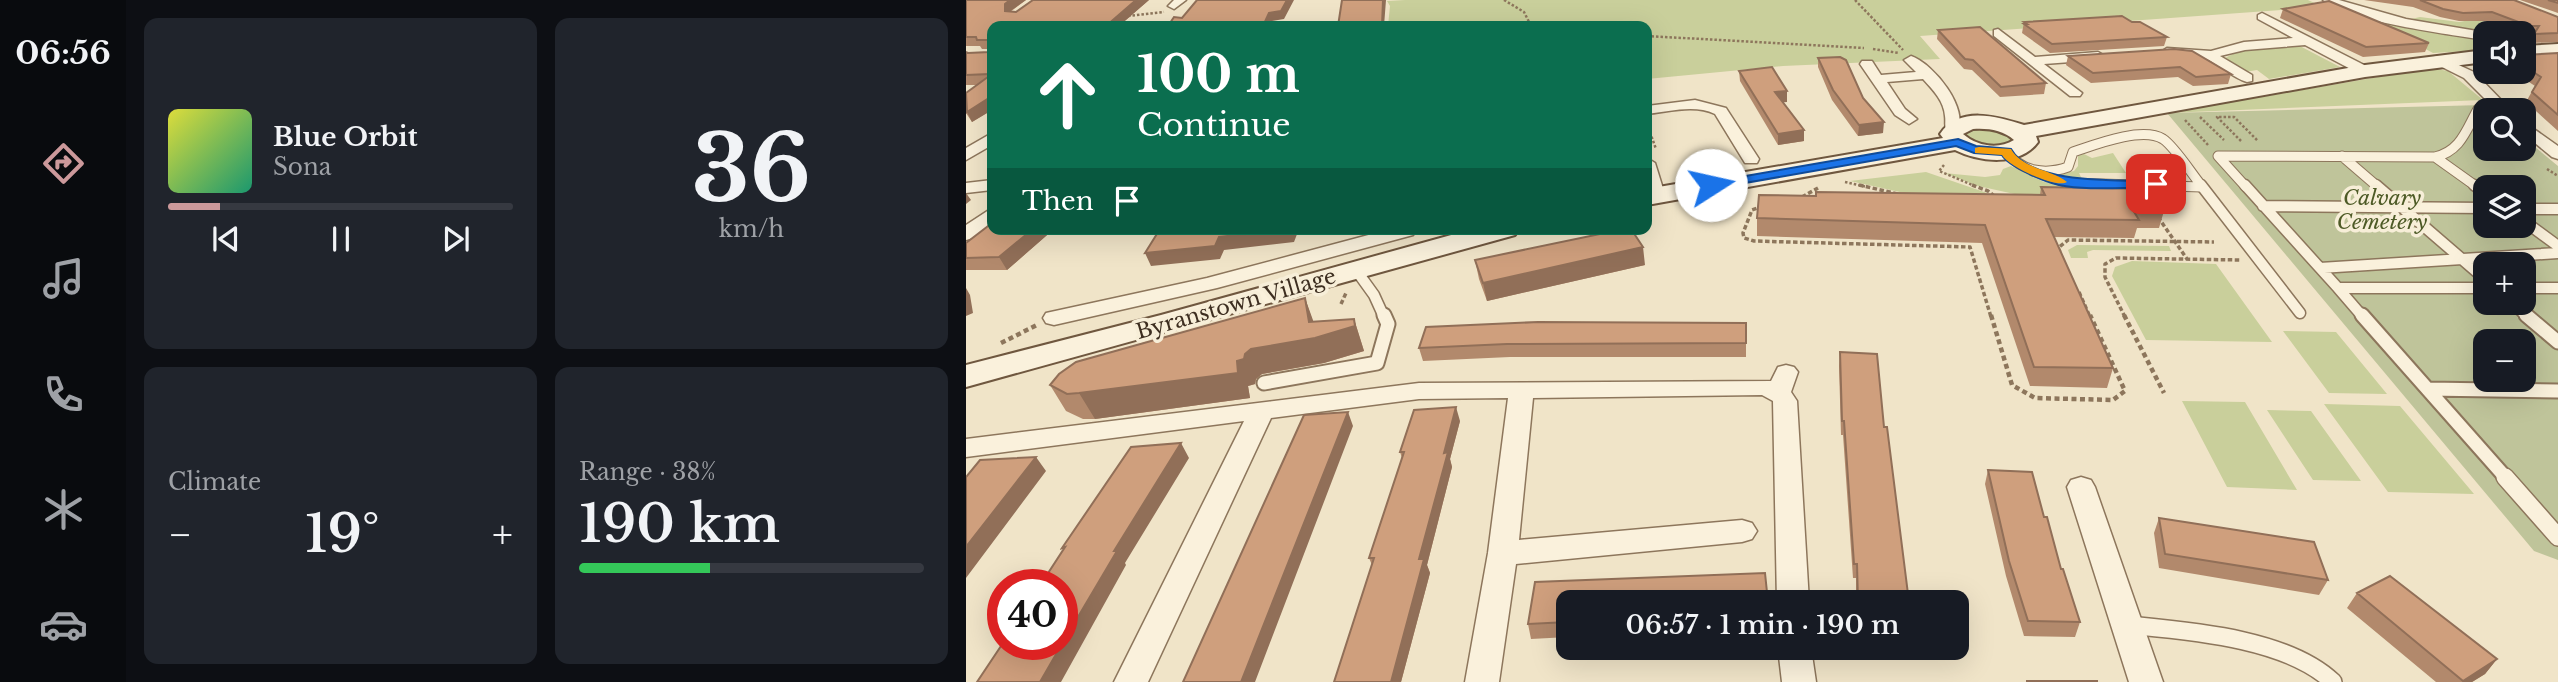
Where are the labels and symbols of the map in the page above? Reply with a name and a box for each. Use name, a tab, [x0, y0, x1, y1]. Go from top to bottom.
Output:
position arrow	[1674, 148, 1748, 222]
pin	[2126, 154, 2186, 214]
park label: Calvary Cemetery	[2337, 185, 2427, 235]
street label: Byranstown Village	[1133, 263, 1339, 345]
speed limit sign: 40	[987, 569, 1078, 660]

